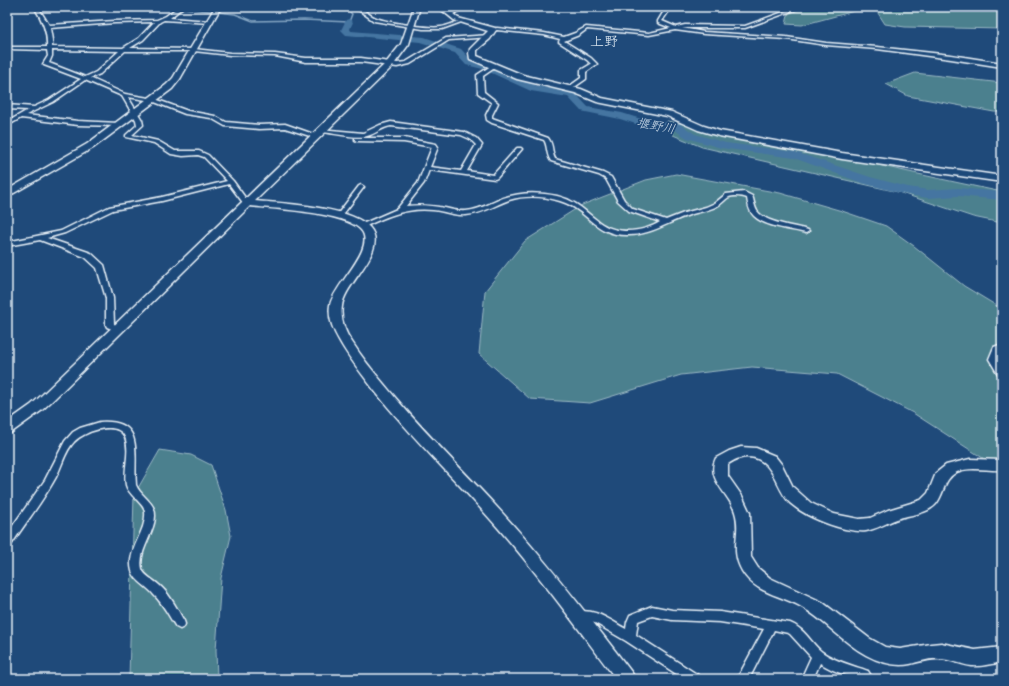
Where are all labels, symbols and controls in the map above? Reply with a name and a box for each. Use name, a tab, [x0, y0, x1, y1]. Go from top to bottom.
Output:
district label: 上野	[590, 31, 618, 50]
water label: 堰野川	[635, 112, 677, 138]

